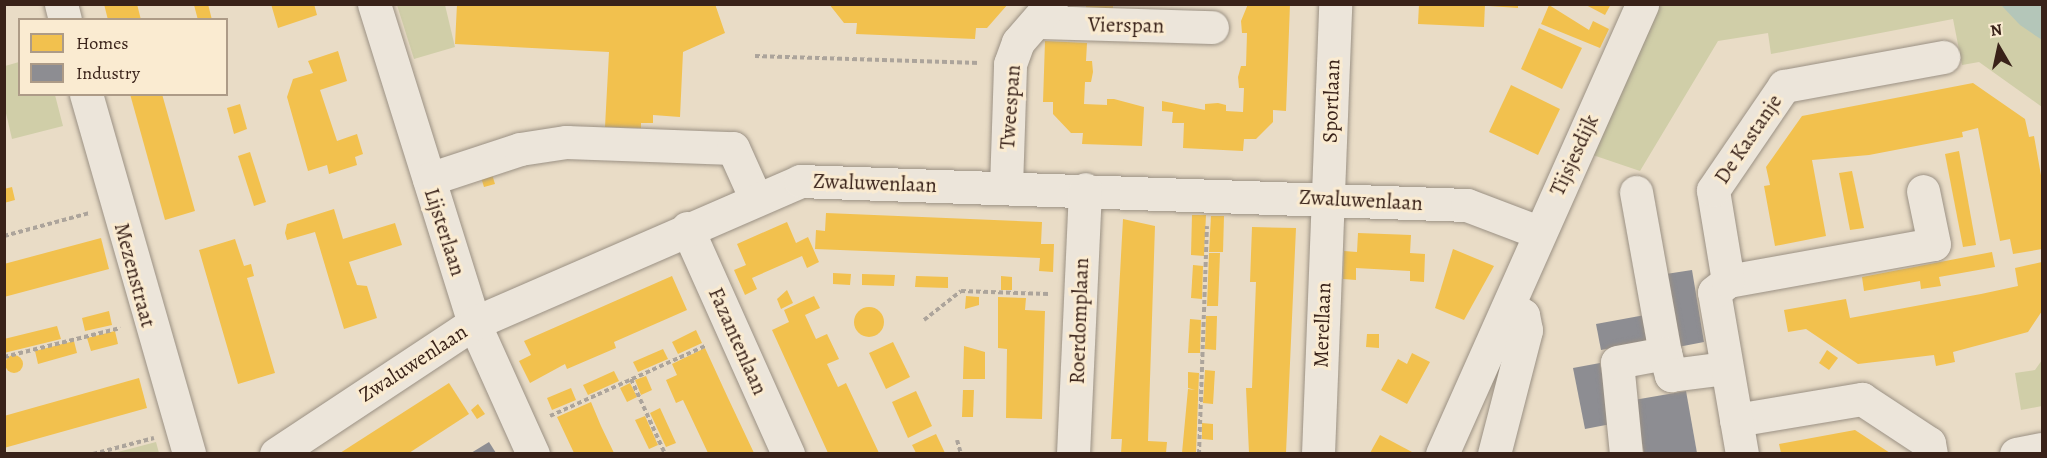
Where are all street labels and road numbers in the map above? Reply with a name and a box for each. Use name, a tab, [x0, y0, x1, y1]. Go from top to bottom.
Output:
street label: Vierspan	[1088, 12, 1164, 38]
street label: Sportlaan	[1317, 59, 1345, 143]
street label: Tweespan	[994, 64, 1026, 150]
street label: De Kastanje	[1709, 90, 1787, 188]
street label: Tijsjesdijk	[1544, 111, 1604, 199]
street label: Zwaluwenlaan	[813, 168, 937, 198]
street label: Zwaluwenlaan	[1299, 184, 1423, 216]
street label: Lijsterlaan	[419, 185, 471, 279]
street label: Mezenstraat	[109, 220, 161, 330]
street label: Roerdomplaan	[1064, 257, 1094, 385]
street label: Merellaan	[1308, 282, 1336, 368]
street label: Fazantenlaan	[703, 284, 773, 398]
street label: Zwaluwenlaan	[354, 319, 472, 407]

